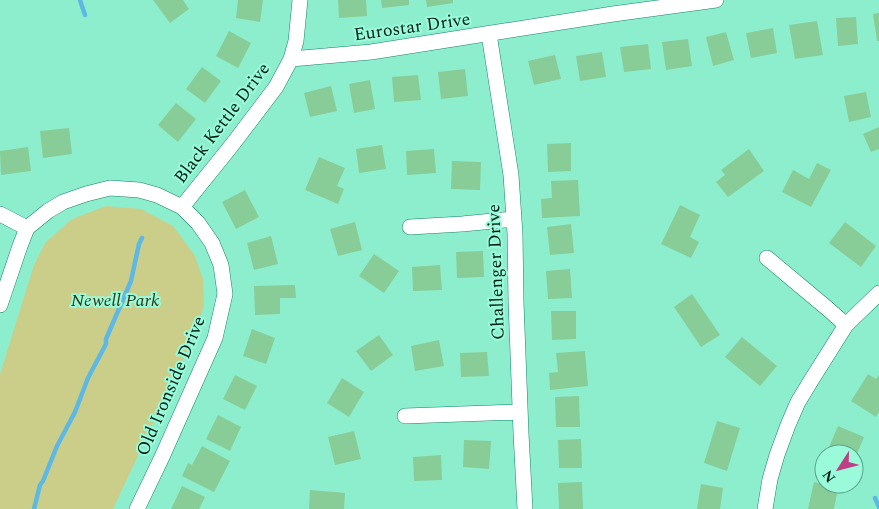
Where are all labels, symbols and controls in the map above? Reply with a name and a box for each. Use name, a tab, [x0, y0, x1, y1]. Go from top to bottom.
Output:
street label: Eurostar Drive	[352, 5, 472, 49]
street label: Black Kettle Drive	[167, 57, 277, 189]
street label: Challenger Drive	[480, 204, 512, 340]
park label: Newell Park	[71, 287, 160, 314]
street label: Old Ironside Drive	[129, 312, 213, 460]
north arrow	[814, 444, 864, 494]
text: N	[817, 466, 841, 487]

